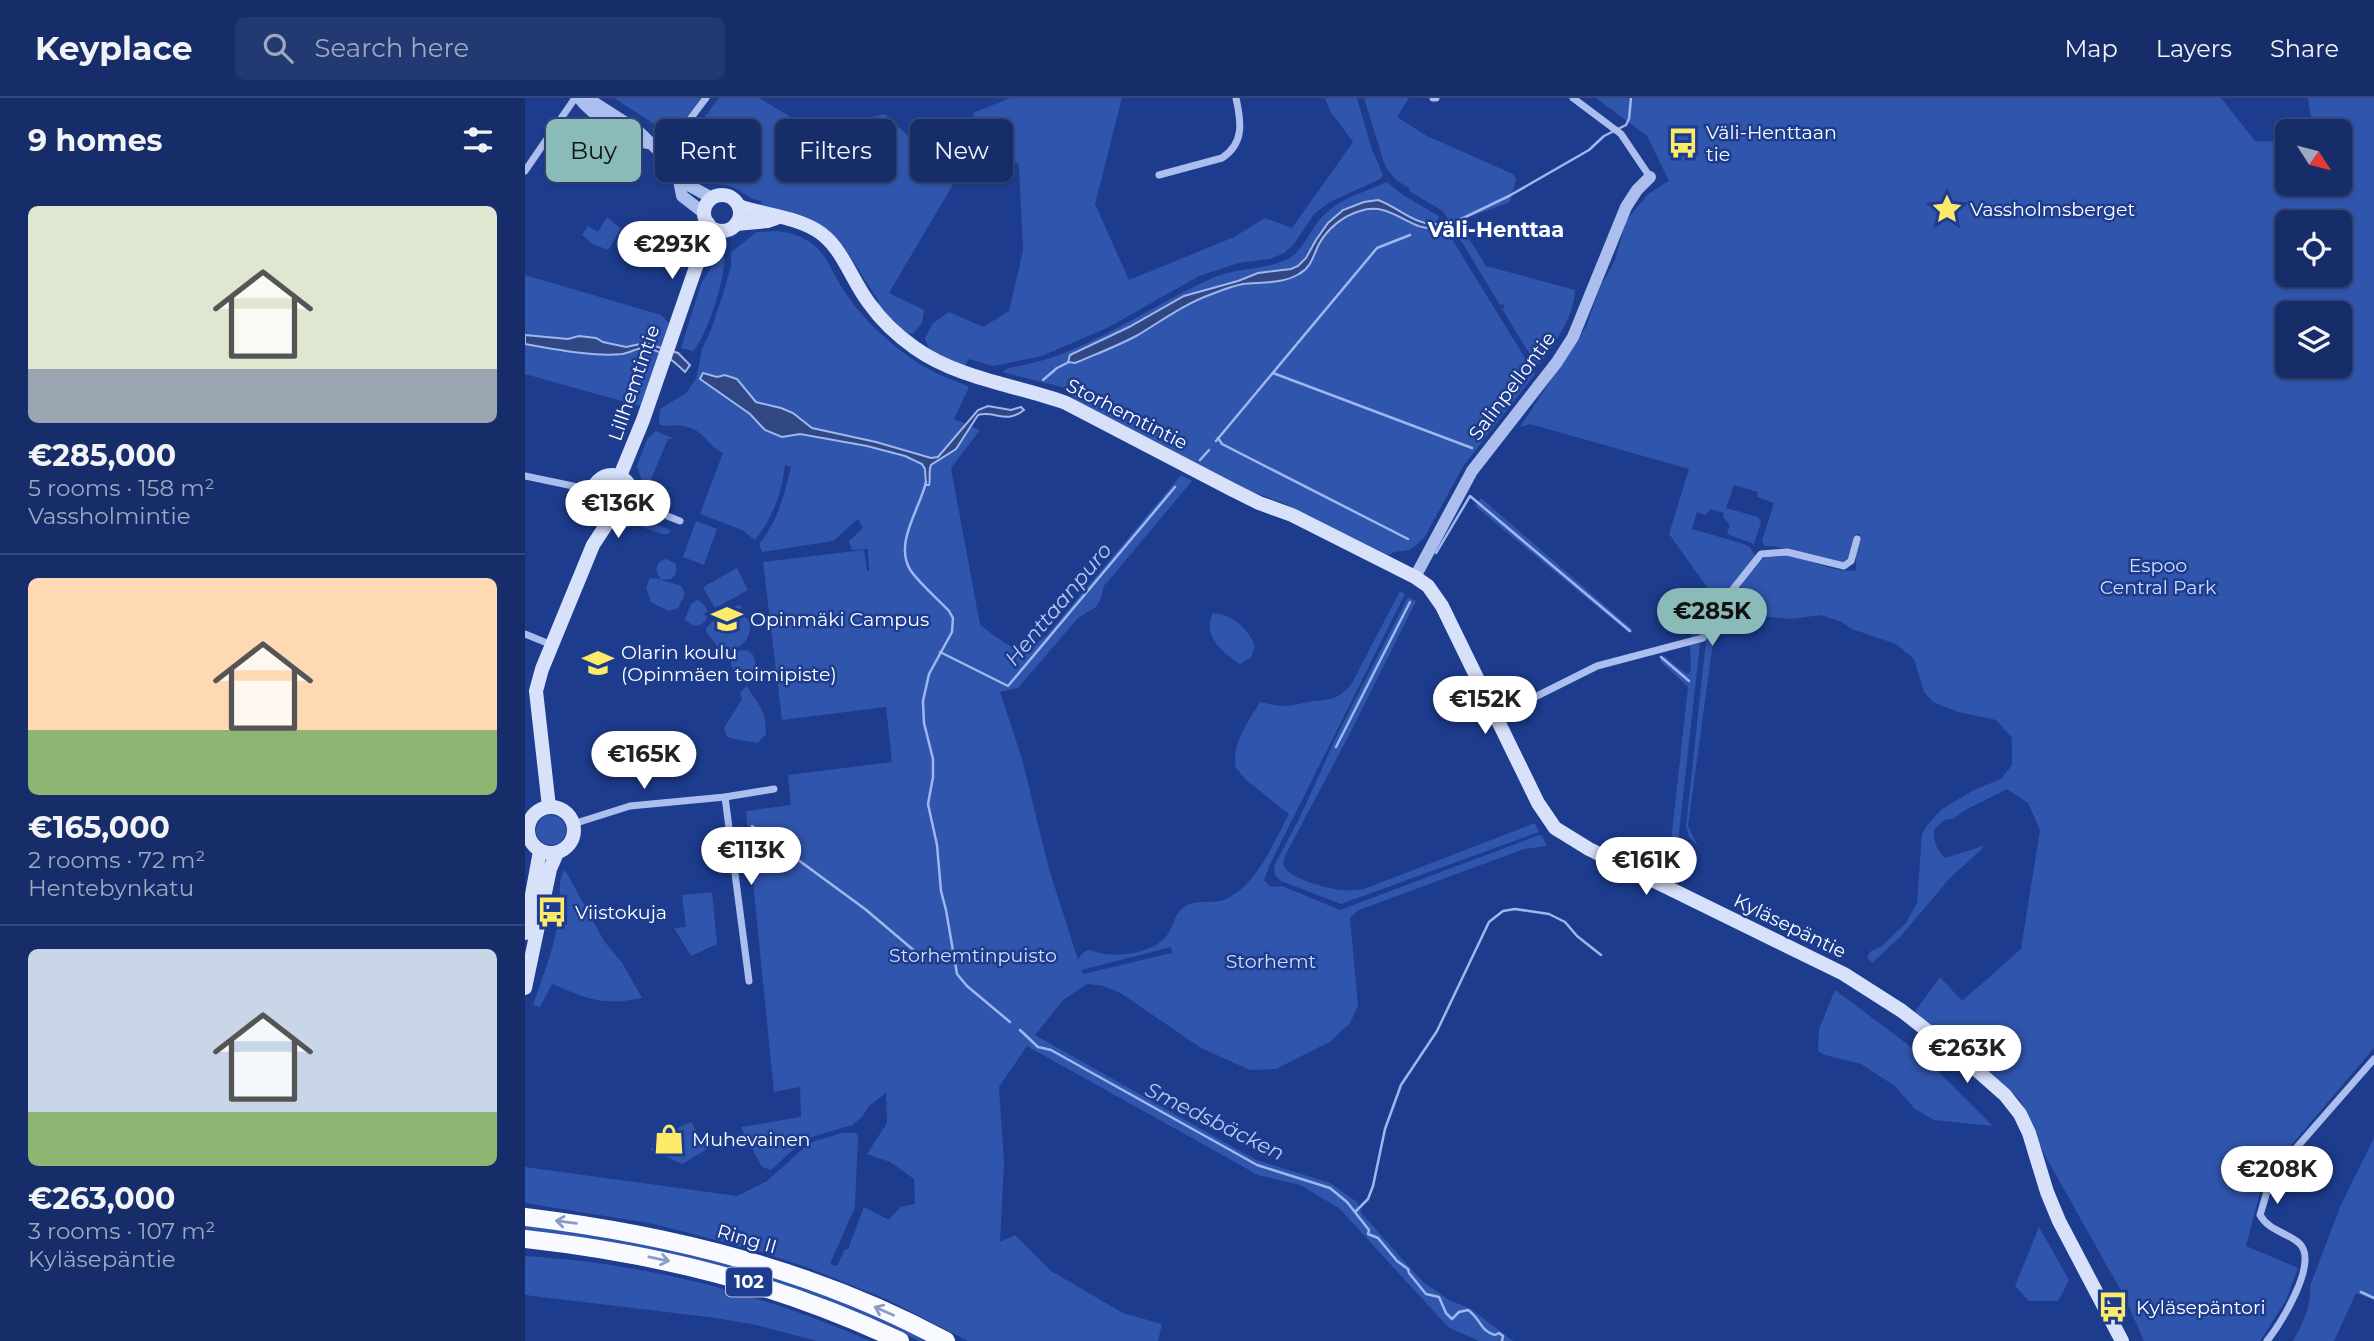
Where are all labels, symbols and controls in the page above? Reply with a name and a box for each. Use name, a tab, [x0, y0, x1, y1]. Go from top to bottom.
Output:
search box	[235, 17, 725, 80]
text: Keyplace	[35, 28, 193, 68]
icon: search	[259, 29, 297, 67]
text: Search here	[315, 32, 469, 64]
text: Map	[2064, 34, 2118, 63]
text: Layers	[2156, 34, 2232, 63]
text: Share	[2270, 34, 2339, 63]
chip: Buy	[546, 119, 641, 182]
chip: Rent	[655, 119, 761, 182]
chip: Filters	[775, 119, 896, 182]
chip: New	[910, 119, 1013, 182]
north arrow	[2275, 119, 2352, 196]
map controls	[2275, 119, 2352, 378]
icon: filters	[459, 121, 497, 159]
place label: Väli-Henttaan tie	[1706, 121, 1837, 166]
text: 9 homes	[28, 122, 163, 159]
bus stop icon: Väli-Henttaan tie	[1666, 126, 1700, 160]
place icon: Vassholmsberget	[1930, 192, 1964, 226]
place label: Vassholmsberget	[1970, 198, 2135, 221]
button: locate	[2275, 210, 2352, 287]
district label: Väli-Henttaa	[1427, 217, 1564, 242]
pin: €293K	[623, 222, 721, 281]
text: €293K	[633, 230, 711, 258]
icon: home	[200, 251, 326, 377]
button: layers	[2275, 301, 2352, 378]
street label: Lillhemtintie	[603, 322, 665, 444]
street label: Salinpellontie	[1464, 327, 1560, 445]
street label: Storhemtintie	[1063, 374, 1191, 454]
text: €285,000	[28, 437, 176, 474]
text: 5 rooms · 158 m²	[28, 474, 215, 502]
pin: €136K	[569, 480, 667, 540]
text: €136K	[581, 489, 655, 517]
text: Vassholmintie	[28, 502, 191, 530]
water label: Henttaanpuro	[999, 537, 1117, 671]
park label: Espoo Central Park	[2100, 554, 2217, 599]
pin: €285K	[1663, 588, 1761, 648]
text: €285K	[1673, 597, 1751, 625]
school or university icon: Opinmäki Campus	[710, 602, 744, 636]
place label: Opinmäki Campus	[750, 608, 929, 631]
icon: home	[200, 623, 326, 749]
place label: Olarin koulu (Opinmäen toimipiste)	[621, 641, 837, 686]
school or university icon: Olarin koulu (Opinmäen toimipiste)	[581, 646, 615, 680]
pin: €152K	[1436, 676, 1534, 736]
text: €152K	[1449, 685, 1521, 713]
pin: €165K	[595, 732, 693, 791]
text: €165K	[607, 740, 681, 768]
text: €165,000	[28, 809, 170, 846]
pin: €113K	[702, 828, 800, 887]
text: €113K	[717, 836, 785, 864]
pin: €161K	[1597, 838, 1695, 897]
text: 2 rooms · 72 m²	[28, 846, 205, 874]
text: €161K	[1612, 846, 1680, 874]
text: Hentebynkatu	[28, 874, 194, 902]
street label: Kyläsepäntie	[1730, 889, 1850, 963]
bus stop icon: Viistokuja	[535, 895, 569, 929]
place label: Viistokuja	[575, 901, 667, 924]
park label: Storhemtinpuisto	[889, 944, 1057, 967]
park label: Storhemt	[1226, 950, 1317, 973]
icon: home	[200, 994, 326, 1120]
pin: €263K	[1918, 1026, 2016, 1085]
text: €263K	[1928, 1034, 2006, 1062]
water label: Smedsbäcken	[1141, 1077, 1289, 1165]
shop icon: Muhevainen	[652, 1122, 686, 1156]
place label: Muhevainen	[692, 1128, 810, 1151]
pin: €208K	[2228, 1146, 2326, 1206]
text: €208K	[2237, 1155, 2317, 1183]
text: €263,000	[28, 1180, 175, 1217]
one-way arrow	[555, 1216, 577, 1229]
text: 3 rooms · 107 m²	[28, 1217, 215, 1245]
street label: Ring II	[714, 1220, 780, 1258]
text: Kyläsepäntie	[28, 1245, 176, 1273]
one-way arrow	[647, 1252, 670, 1266]
road number: 102	[726, 1268, 772, 1296]
bus stop icon: Kyläsepäntori	[2096, 1290, 2130, 1324]
place label: Kyläsepäntori	[2136, 1296, 2266, 1319]
one-way arrow	[874, 1304, 895, 1317]

